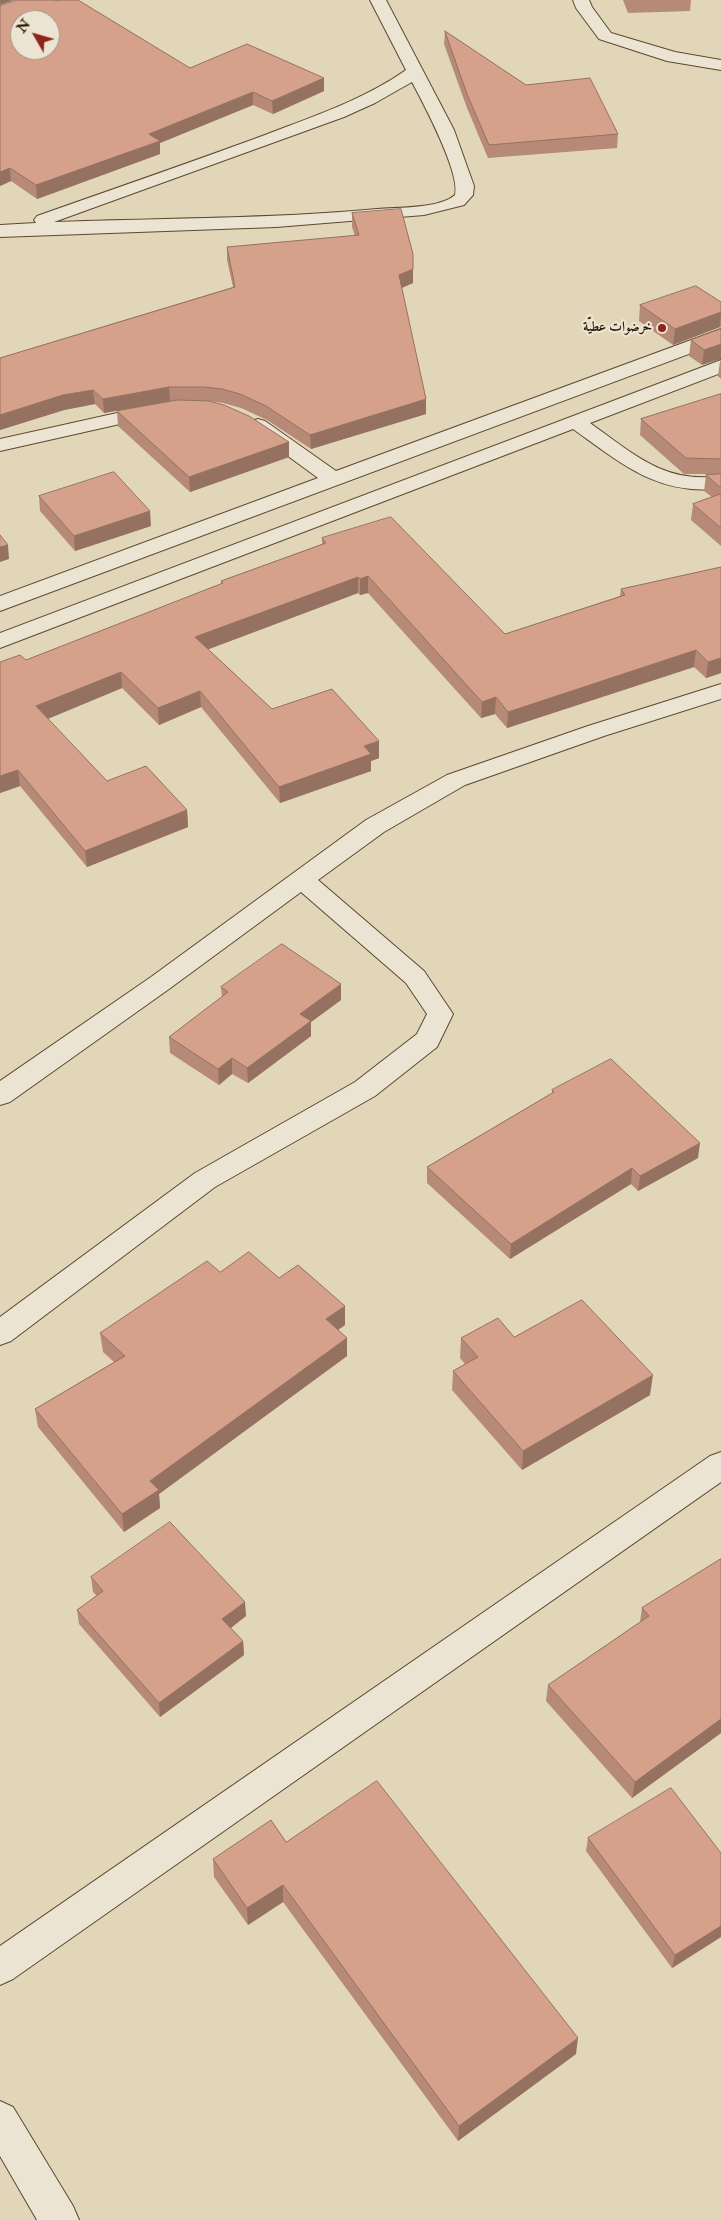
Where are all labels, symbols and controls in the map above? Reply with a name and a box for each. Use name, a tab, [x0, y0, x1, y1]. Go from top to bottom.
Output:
north arrow	[10, 10, 60, 60]
text: N	[13, 16, 34, 36]
place label: خرضوات عطيّة	[583, 320, 652, 336]
marker: خرضوات عطيّة	[656, 322, 668, 334]

